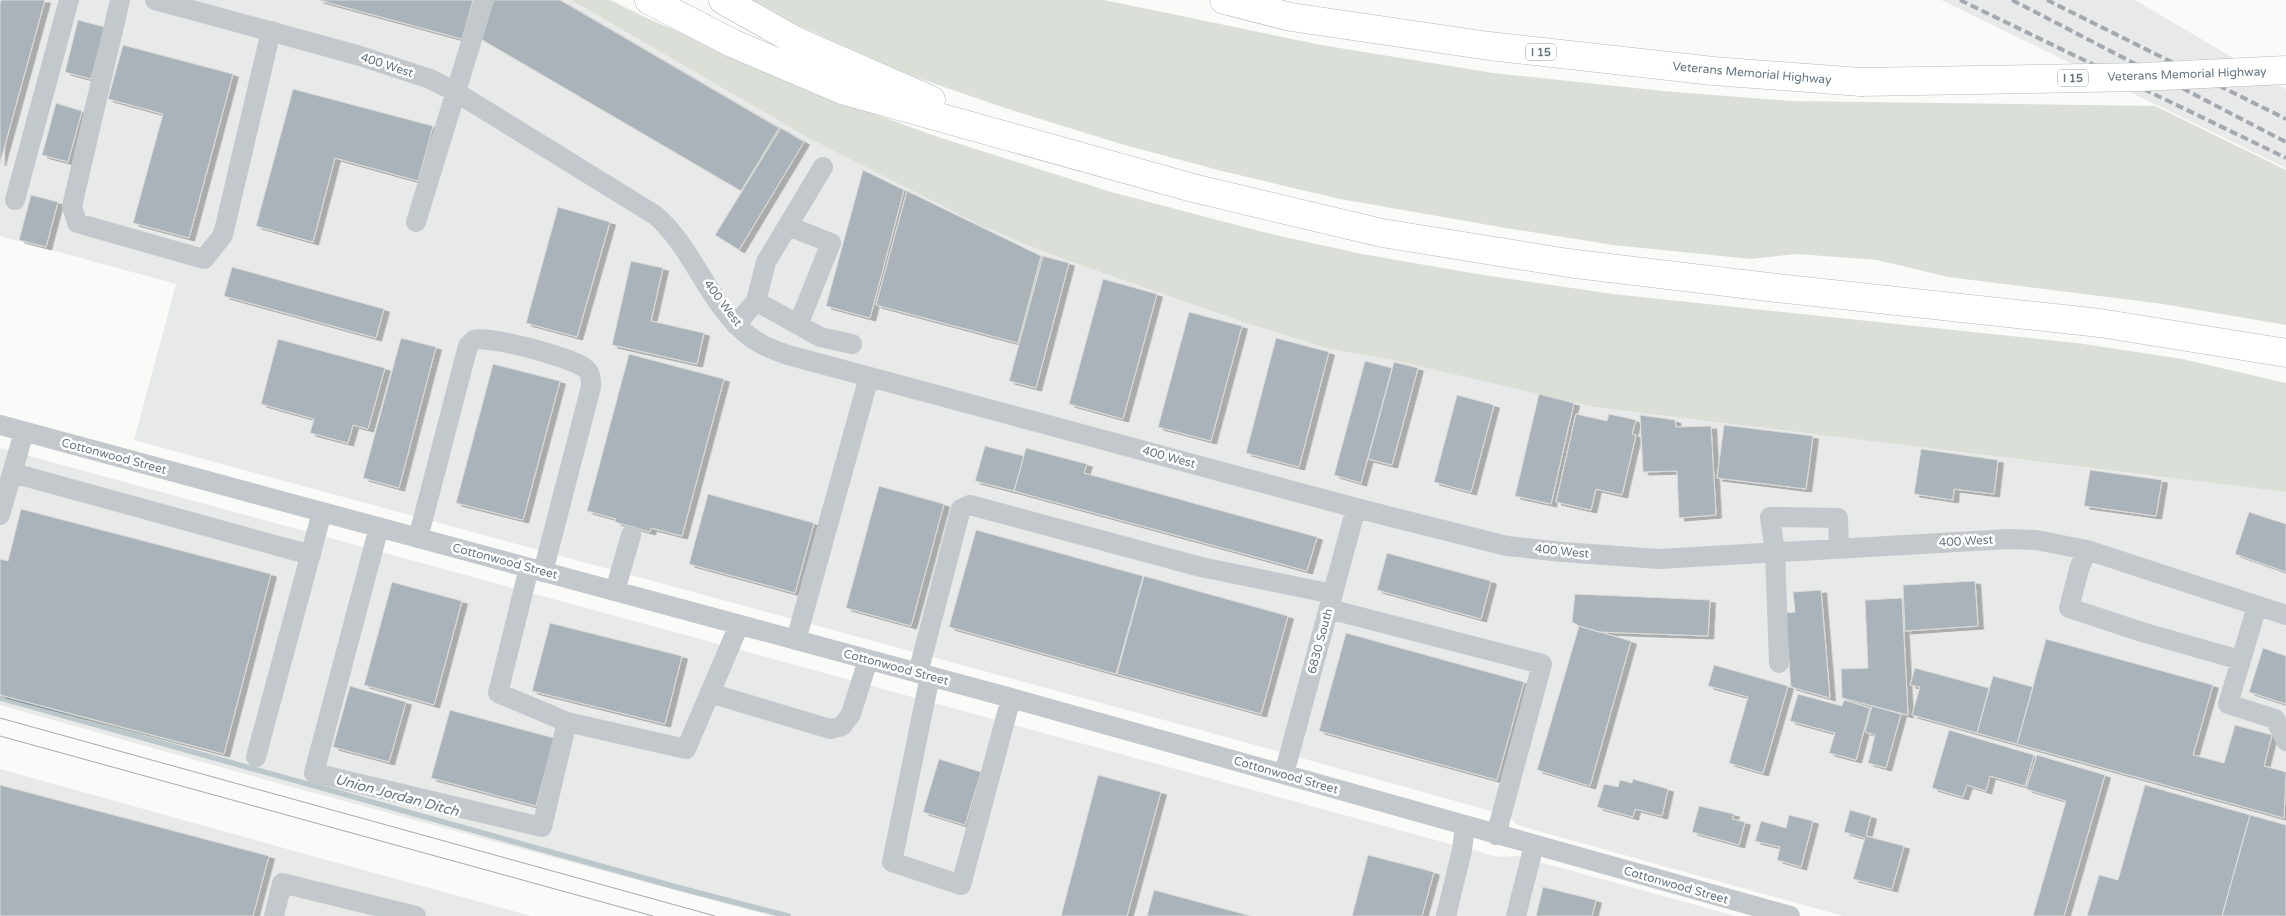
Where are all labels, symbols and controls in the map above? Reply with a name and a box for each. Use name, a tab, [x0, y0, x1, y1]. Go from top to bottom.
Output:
road number: I 15	[1526, 44, 1556, 61]
street label: 400 West	[359, 50, 415, 80]
street label: Veterans Memorial Highway	[1672, 59, 1833, 87]
street label: Veterans Memorial Highway	[2107, 64, 2267, 84]
road number: I 15	[2058, 70, 2088, 86]
street label: 400 West	[701, 277, 745, 329]
street label: Cottonwood Street	[60, 435, 168, 477]
street label: 400 West	[1141, 443, 1197, 471]
street label: 400 West	[1938, 533, 1994, 549]
street label: Cottonwood Street	[451, 540, 559, 582]
street label: 400 West	[1534, 541, 1590, 561]
street label: 6830 South	[1305, 607, 1335, 675]
street label: Cottonwood Street	[842, 646, 950, 688]
street label: Cottonwood Street	[1232, 753, 1340, 797]
water label: Union Jordan Ditch	[333, 771, 461, 820]
street label: Cottonwood Street	[1622, 863, 1730, 907]

